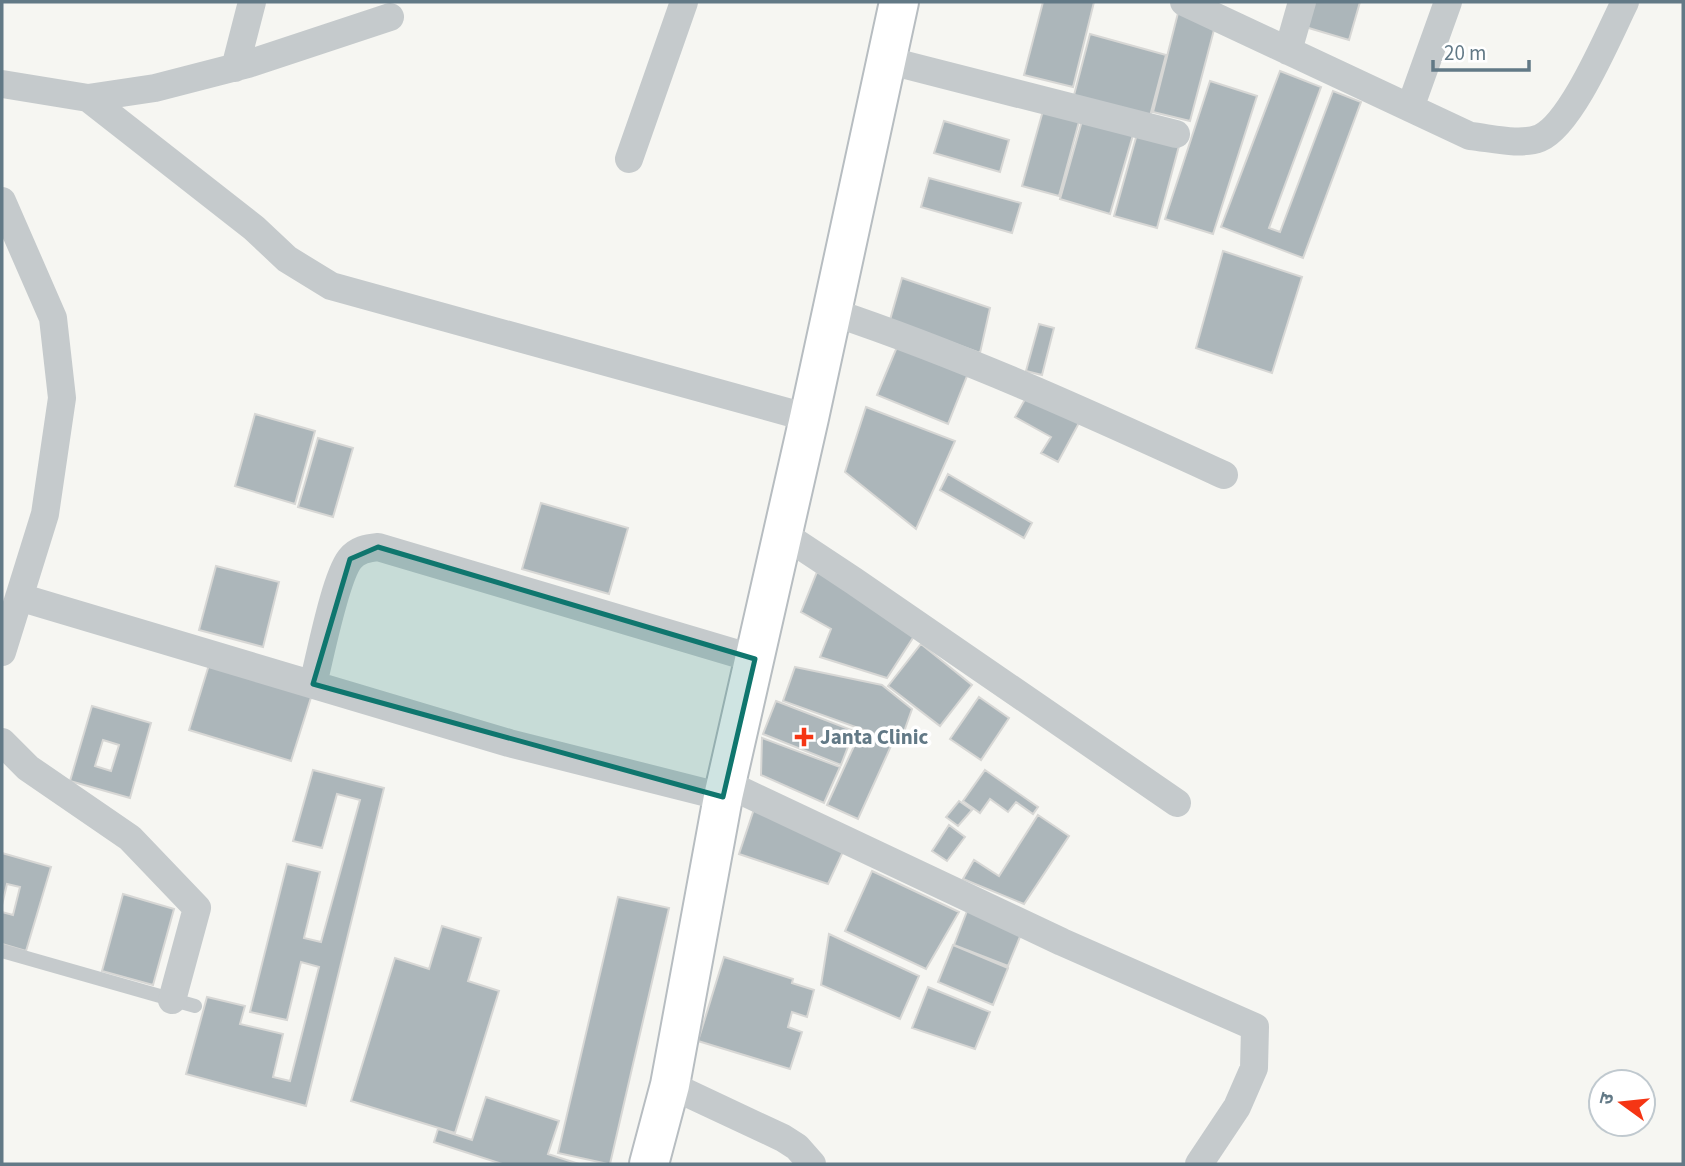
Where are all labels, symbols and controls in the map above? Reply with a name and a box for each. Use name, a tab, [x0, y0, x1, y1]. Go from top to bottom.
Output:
scale bar	[1433, 28, 1529, 72]
text: 20 m	[1444, 38, 1486, 68]
place label: Janta Clinic	[820, 722, 928, 752]
marker: Janta Clinic	[794, 727, 814, 747]
north arrow	[1587, 1068, 1657, 1138]
text: उ	[1593, 1089, 1622, 1108]

